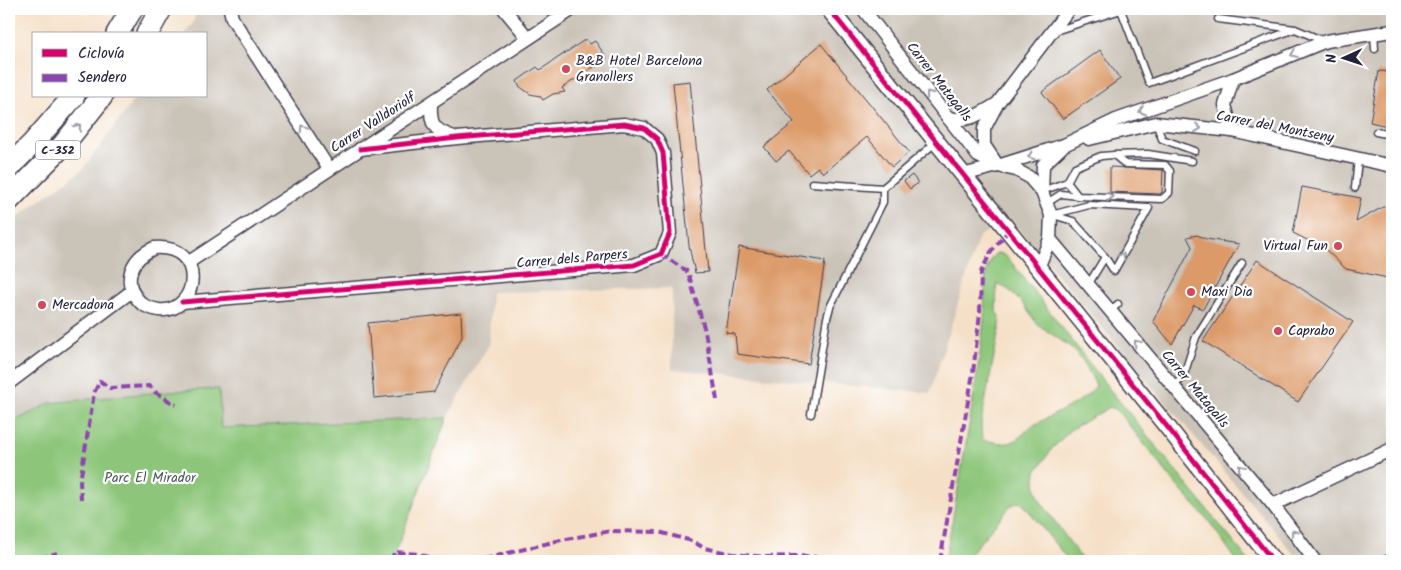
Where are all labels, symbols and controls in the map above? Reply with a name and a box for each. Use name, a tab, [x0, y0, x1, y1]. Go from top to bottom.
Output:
legend	[32, 32, 208, 98]
north arrow	[1318, 32, 1368, 82]
street label: Carrer Matagalls	[901, 37, 977, 127]
text: Ciclovía	[78, 42, 125, 66]
one-way arrow	[1290, 48, 1299, 58]
place label: B&B Hotel Barcelona Granollers	[576, 50, 702, 88]
text: N	[1321, 53, 1343, 64]
marker: B&B Hotel Barcelona Granollers	[560, 63, 572, 75]
text: Sendero	[78, 66, 127, 90]
street label: Carrer Valldoriolf	[326, 86, 422, 159]
one-way arrow	[927, 91, 935, 100]
one-way arrow	[1138, 105, 1147, 115]
street label: Carrer del Montseny	[1214, 105, 1336, 149]
one-way arrow	[1194, 122, 1202, 133]
one-way arrow	[73, 123, 82, 132]
one-way arrow	[300, 125, 309, 134]
road number: C-352	[36, 140, 80, 160]
one-way arrow	[1027, 150, 1036, 160]
one-way arrow	[1106, 192, 1114, 203]
place label: Virtual Fun	[1263, 235, 1328, 257]
marker: Virtual Fun	[1332, 240, 1344, 252]
street label: Carrer dels Parpers	[516, 243, 629, 275]
one-way arrow	[1116, 252, 1126, 261]
place label: Maxi Dia	[1201, 281, 1252, 303]
marker: Maxi Dia	[1185, 286, 1197, 298]
place label: Mercadona	[52, 294, 114, 316]
marker: Mercadona	[36, 299, 48, 311]
place label: Caprabo	[1288, 320, 1335, 342]
marker: Caprabo	[1272, 325, 1284, 337]
one-way arrow	[1134, 340, 1143, 349]
street label: Carrer Matagalls	[1156, 345, 1234, 433]
one-way arrow	[1238, 464, 1247, 473]
park label: Parc El Mirador	[104, 467, 197, 489]
one-way arrow	[1291, 529, 1300, 539]

